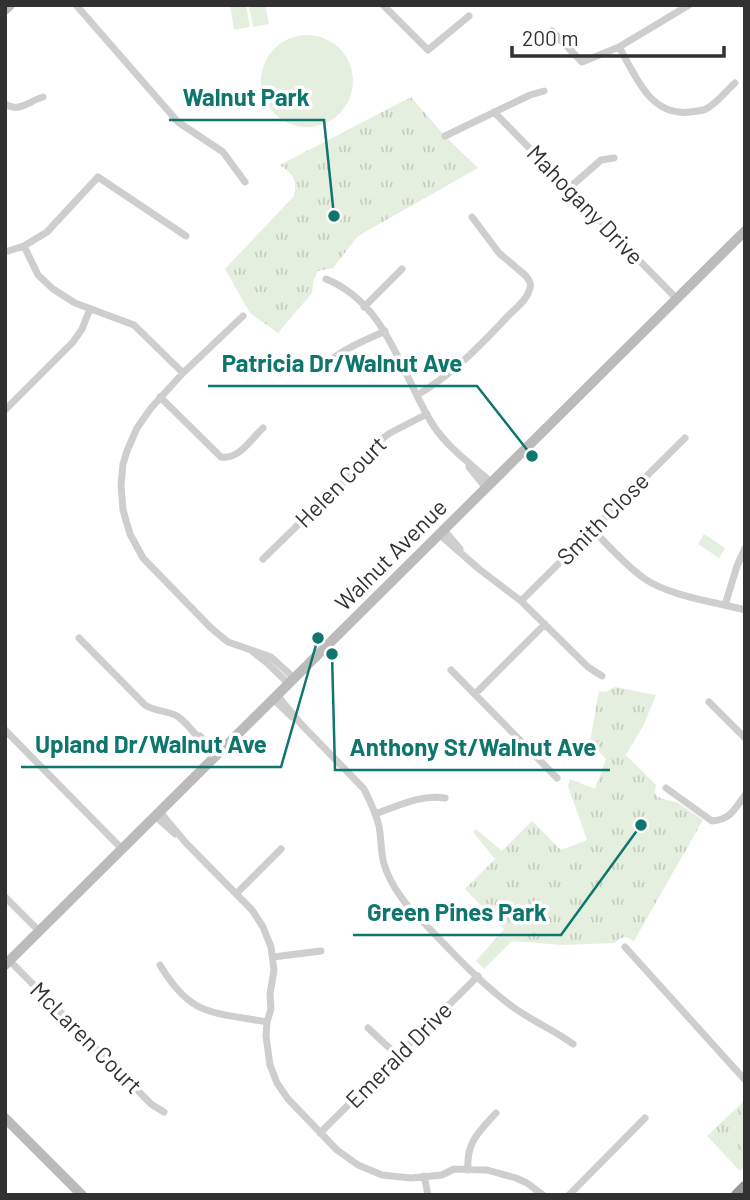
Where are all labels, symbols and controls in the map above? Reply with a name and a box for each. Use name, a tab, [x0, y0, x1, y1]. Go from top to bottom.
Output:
scale bar	[512, 14, 724, 58]
text: 200 m	[522, 25, 579, 50]
callout: Walnut Park	[169, 75, 324, 120]
text: Walnut Park	[182, 82, 310, 111]
street label: Mahogany Drive	[522, 139, 650, 270]
callout: Patricia Dr/Walnut Ave	[208, 341, 477, 386]
text: Patricia Dr/Walnut Ave	[222, 348, 462, 377]
street label: Helen Court	[289, 430, 392, 533]
street label: Smith Close	[550, 466, 654, 570]
street label: Walnut Avenue	[328, 492, 452, 616]
callout: Upland Dr/Walnut Ave	[21, 722, 281, 767]
callout: Anthony St/Walnut Ave	[335, 725, 610, 770]
text: Upland Dr/Walnut Ave	[35, 729, 267, 758]
text: Anthony St/Walnut Ave	[350, 732, 596, 761]
callout: Green Pines Park	[353, 890, 561, 935]
text: Green Pines Park	[367, 897, 547, 926]
street label: McLaren Court	[25, 976, 148, 1099]
street label: Emerald Drive	[339, 995, 457, 1113]

